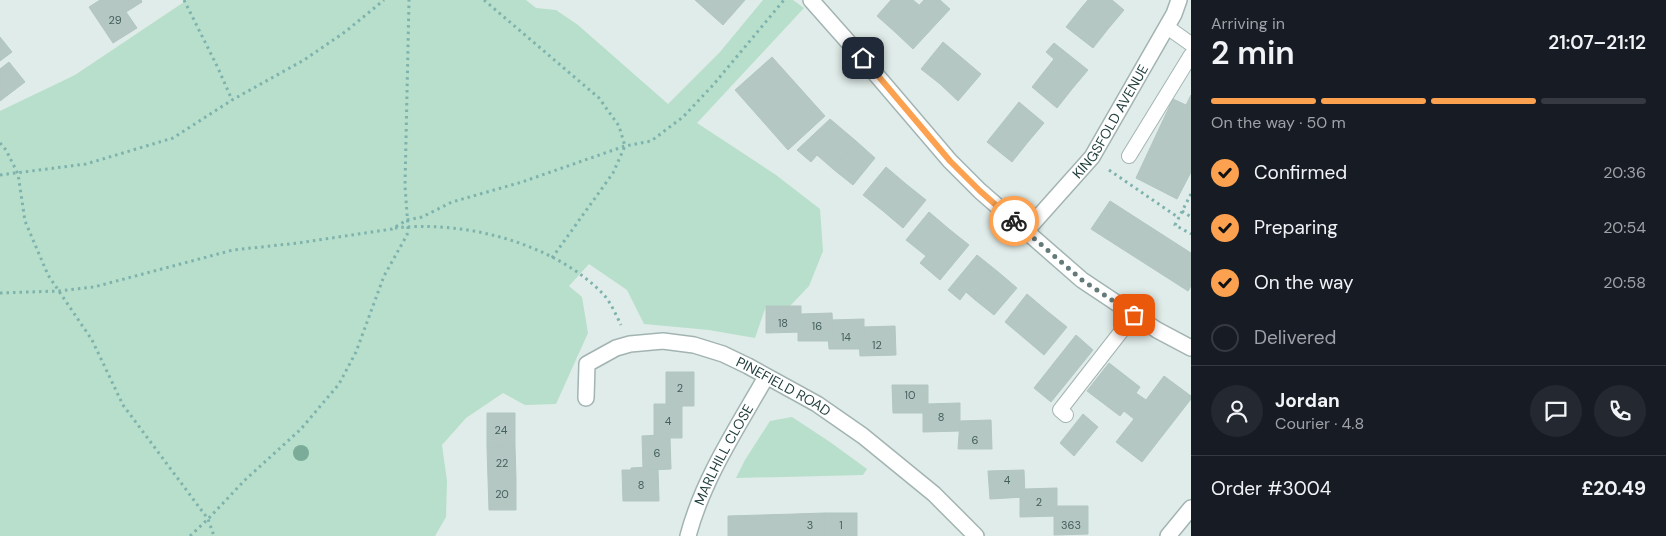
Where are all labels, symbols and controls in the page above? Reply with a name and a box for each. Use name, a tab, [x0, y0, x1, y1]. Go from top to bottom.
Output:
house number: 29	[108, 13, 122, 27]
text: Arriving in	[1211, 13, 1285, 34]
text: 21:07–21:12	[1548, 30, 1646, 55]
text: 2 min	[1211, 32, 1295, 74]
pin	[842, 37, 884, 79]
icon: home	[849, 44, 877, 72]
street label: KINGSFOLD AVENUE	[1068, 61, 1152, 182]
text: On the way · 50 m	[1211, 112, 1346, 133]
icon: check	[1211, 159, 1239, 187]
text: Confirmed	[1254, 160, 1347, 185]
text: 20:36	[1603, 162, 1646, 183]
courier	[989, 196, 1039, 246]
icon: bike	[1000, 207, 1028, 235]
icon: check	[1211, 214, 1239, 242]
text: Preparing	[1254, 215, 1338, 240]
text: 20:54	[1603, 217, 1646, 238]
icon: check	[1211, 269, 1239, 297]
text: On the way	[1254, 270, 1354, 295]
text: 20:58	[1603, 272, 1646, 293]
pin	[1113, 294, 1155, 336]
icon: bag	[1120, 301, 1148, 329]
house number: 18	[778, 316, 788, 330]
house number: 16	[812, 319, 822, 333]
text: Delivered	[1254, 325, 1336, 350]
house number: 14	[841, 330, 851, 344]
house number: 12	[872, 338, 882, 352]
street label: PINEFIELD ROAD	[733, 353, 834, 420]
house number: 2	[677, 381, 683, 395]
button: person	[1211, 385, 1263, 437]
button: chat	[1530, 385, 1582, 437]
button: phone	[1594, 385, 1646, 437]
house number: 10	[905, 388, 915, 402]
text: Jordan	[1275, 388, 1340, 413]
street label: MARLHILL CLOSE	[690, 401, 757, 508]
house number: 8	[938, 410, 944, 424]
text: Courier · 4.8	[1275, 413, 1364, 434]
house number: 4	[665, 414, 672, 428]
house number: 24	[495, 423, 508, 437]
house number: 6	[972, 433, 979, 447]
house number: 6	[654, 446, 661, 460]
house number: 22	[496, 456, 508, 470]
house number: 4	[1004, 473, 1011, 487]
text: Order #3004	[1211, 476, 1331, 501]
text: £20.49	[1581, 476, 1646, 501]
house number: 8	[638, 478, 644, 492]
house number: 20	[495, 487, 509, 501]
house number: 2	[1036, 495, 1042, 509]
house number: 3	[807, 518, 813, 532]
house number: 1	[839, 518, 843, 532]
house number: 363	[1061, 518, 1081, 532]

